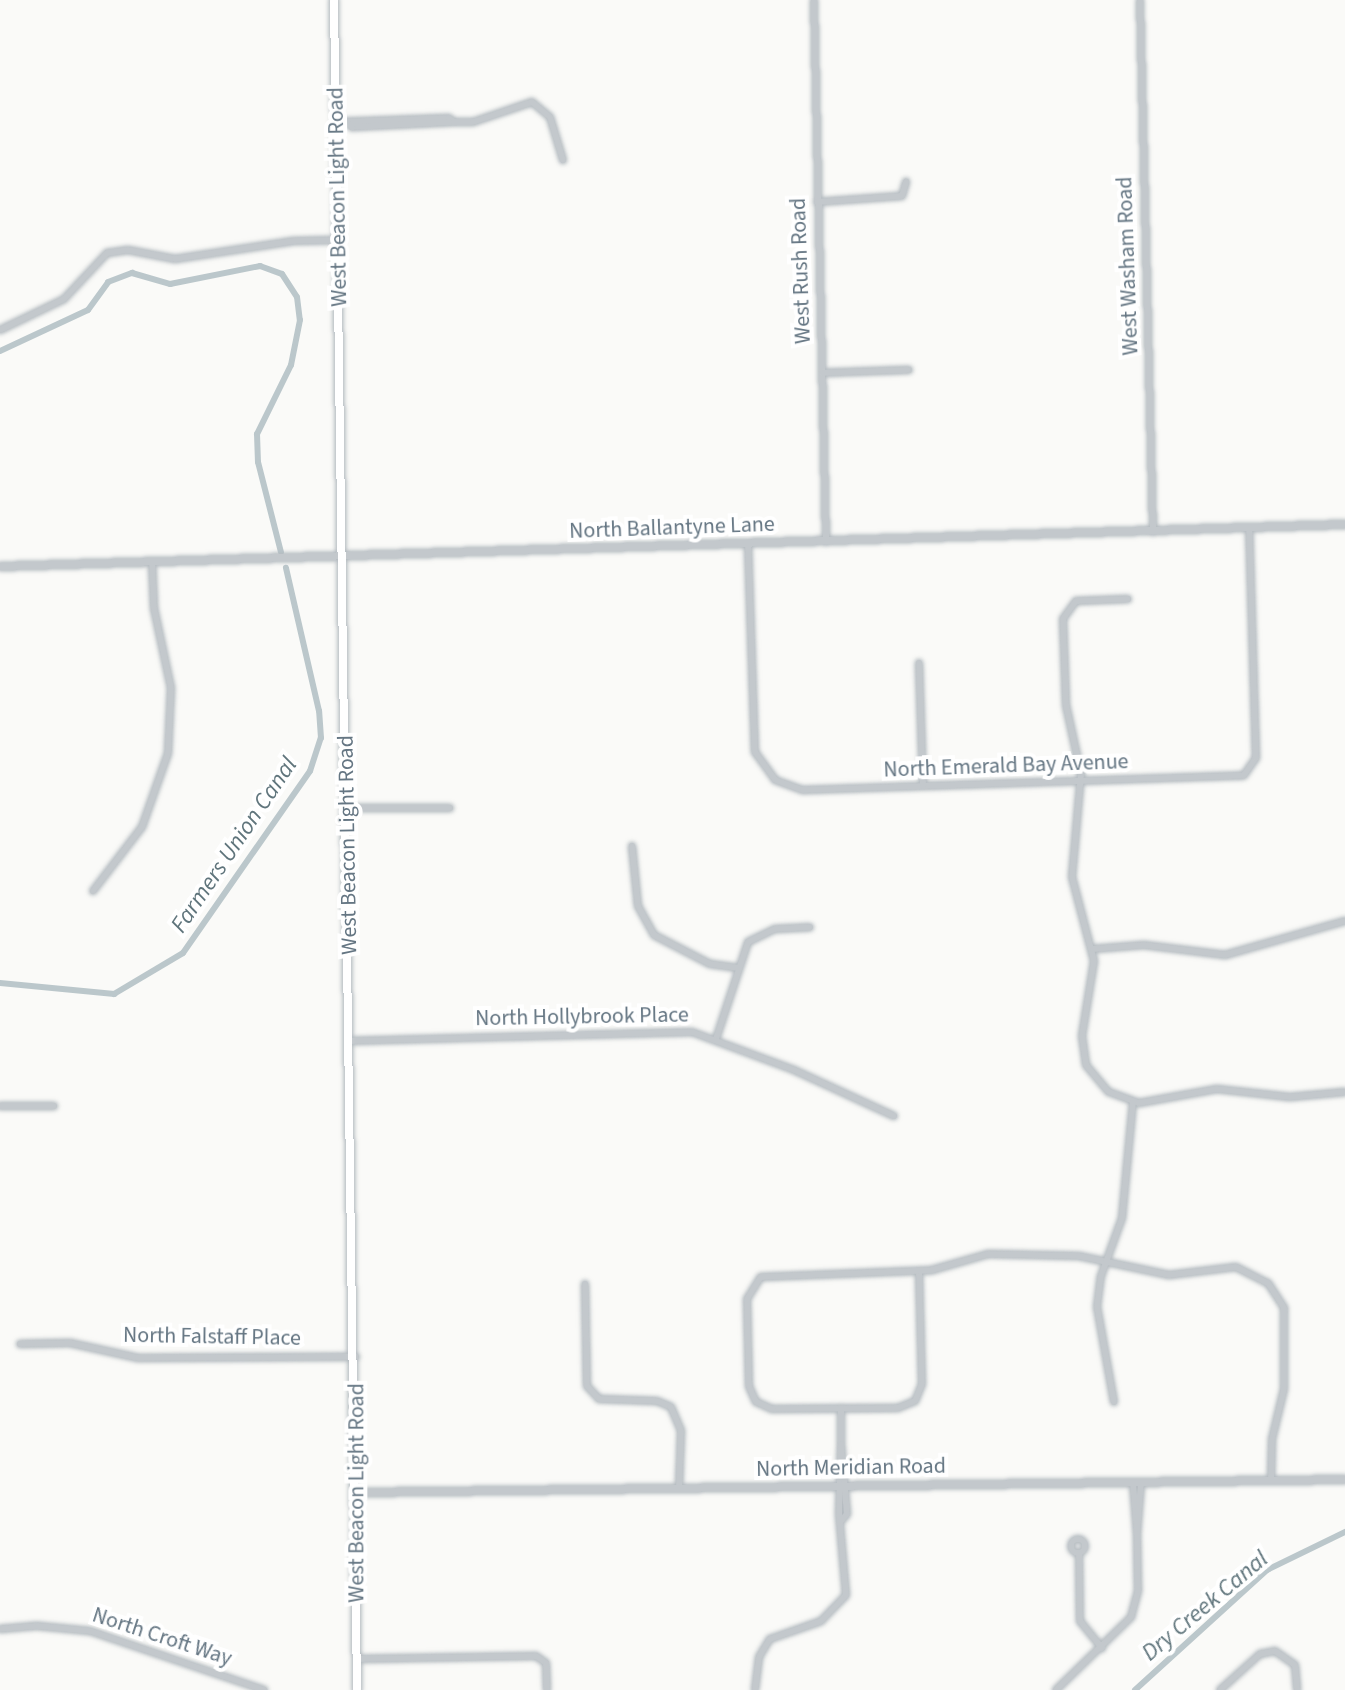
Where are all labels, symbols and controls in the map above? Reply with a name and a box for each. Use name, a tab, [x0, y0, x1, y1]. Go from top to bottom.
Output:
street label: West Beacon Light Road	[323, 87, 353, 307]
street label: West Washam Road	[1112, 176, 1144, 356]
street label: West Rush Road	[785, 198, 817, 344]
street label: North Ballantyne Lane	[569, 511, 775, 545]
street label: West Beacon Light Road	[333, 735, 363, 955]
street label: North Emerald Bay Avenue	[883, 749, 1129, 783]
water label: Farmers Union Canal	[165, 752, 303, 938]
street label: North Hollybrook Place	[475, 1002, 689, 1032]
street label: North Falstaff Place	[123, 1322, 301, 1352]
street label: West Beacon Light Road	[344, 1383, 370, 1603]
street label: North Meridian Road	[756, 1453, 946, 1483]
water label: Dry Creek Canal	[1136, 1545, 1274, 1667]
street label: North Croft Way	[89, 1602, 235, 1672]

